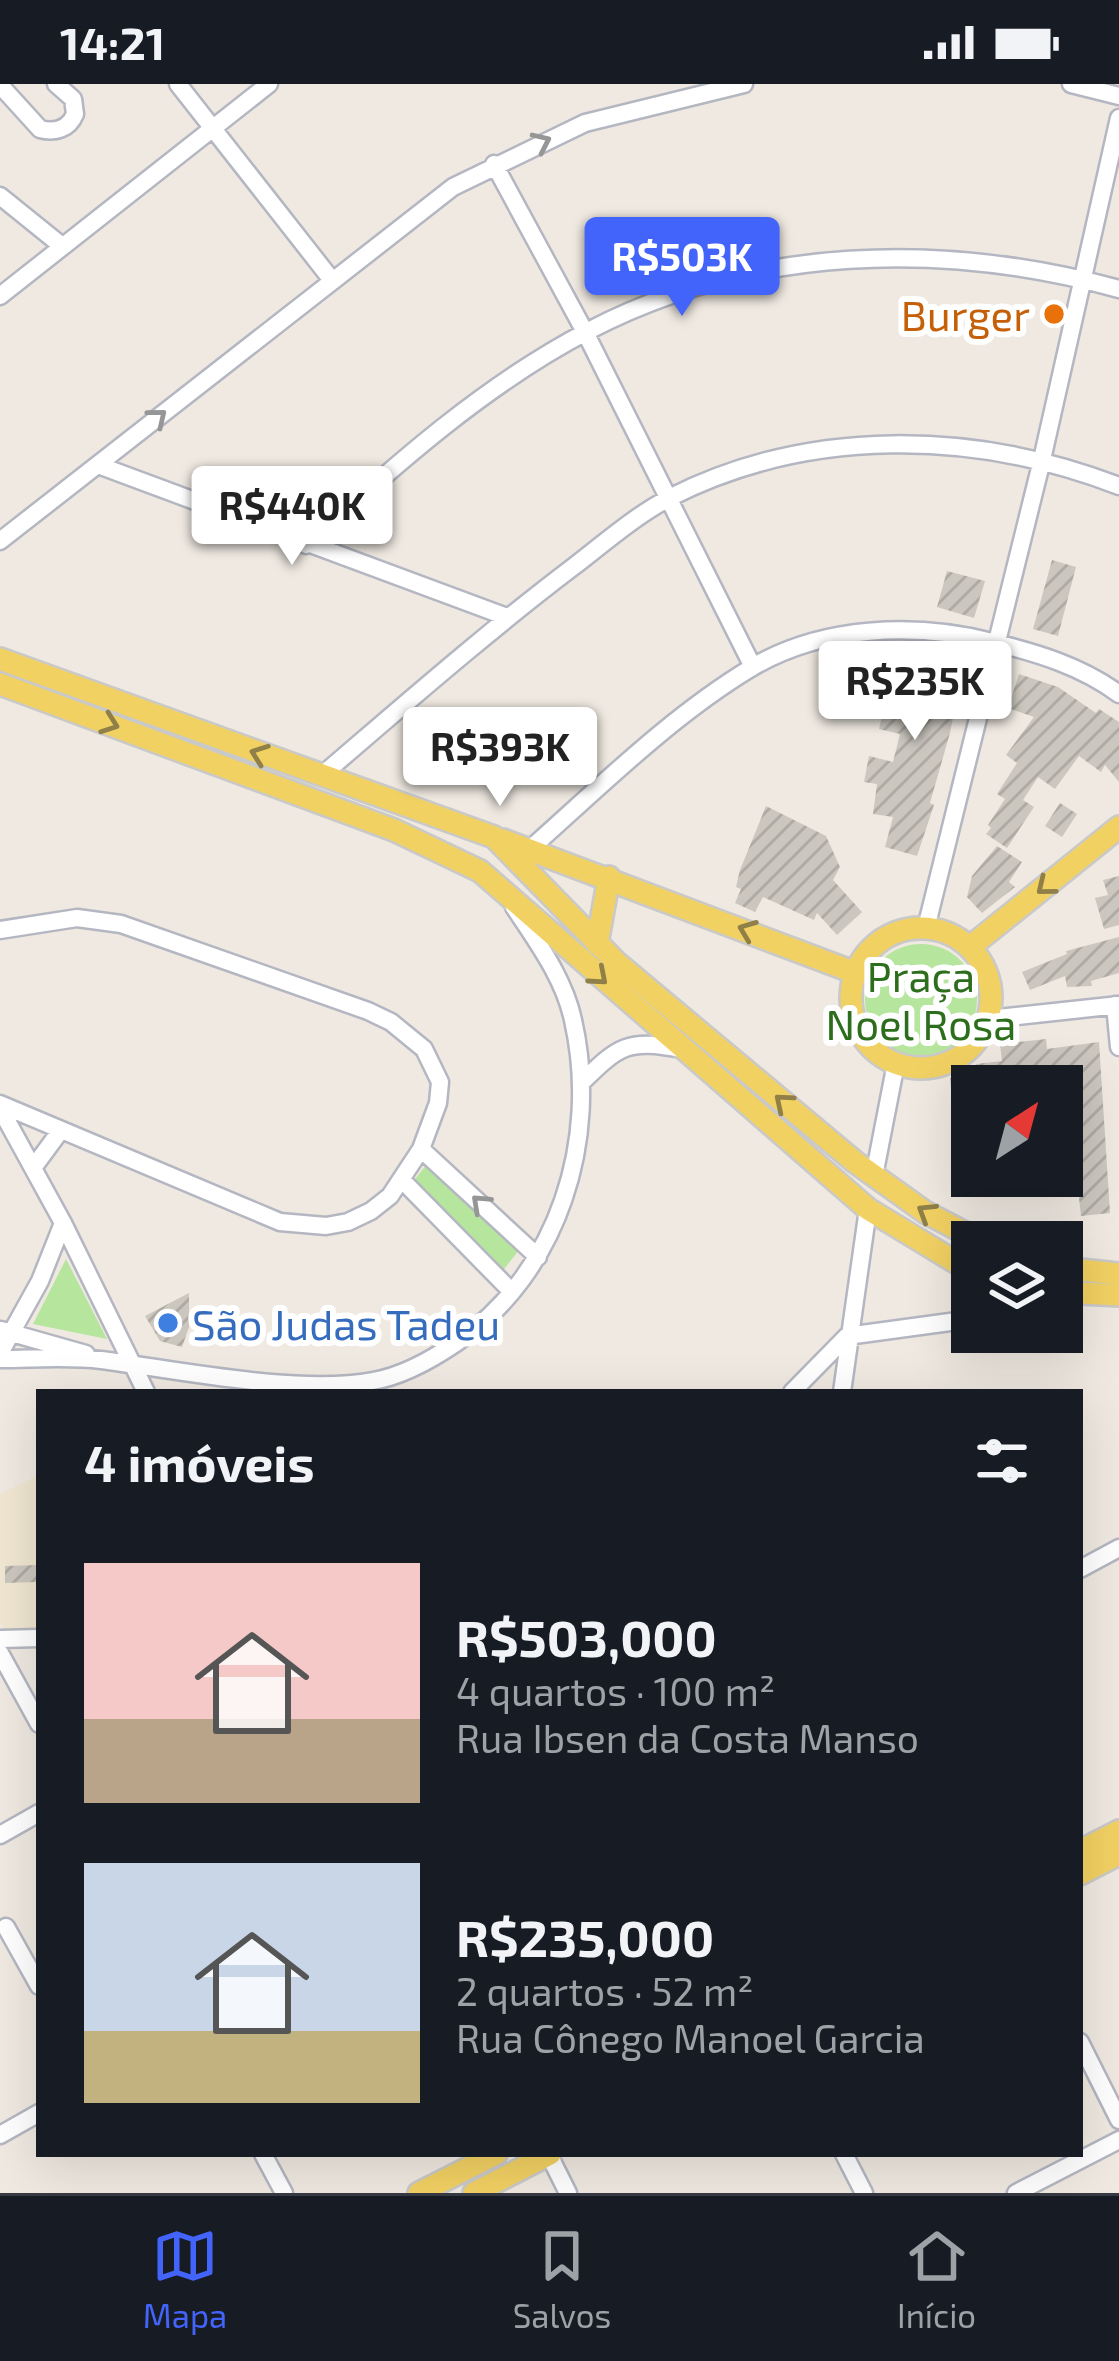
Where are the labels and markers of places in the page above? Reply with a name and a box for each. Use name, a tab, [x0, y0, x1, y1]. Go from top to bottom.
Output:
pin: R$503K	[584, 217, 780, 319]
place label: Burger	[901, 289, 1030, 339]
marker: Burger	[1041, 301, 1067, 327]
pin: R$440K	[194, 466, 390, 568]
pin: R$235K	[817, 641, 1013, 743]
pin: R$393K	[402, 707, 598, 809]
place label: São Judas Tadeu	[192, 1298, 500, 1348]
marker: São Judas Tadeu	[155, 1310, 181, 1336]

